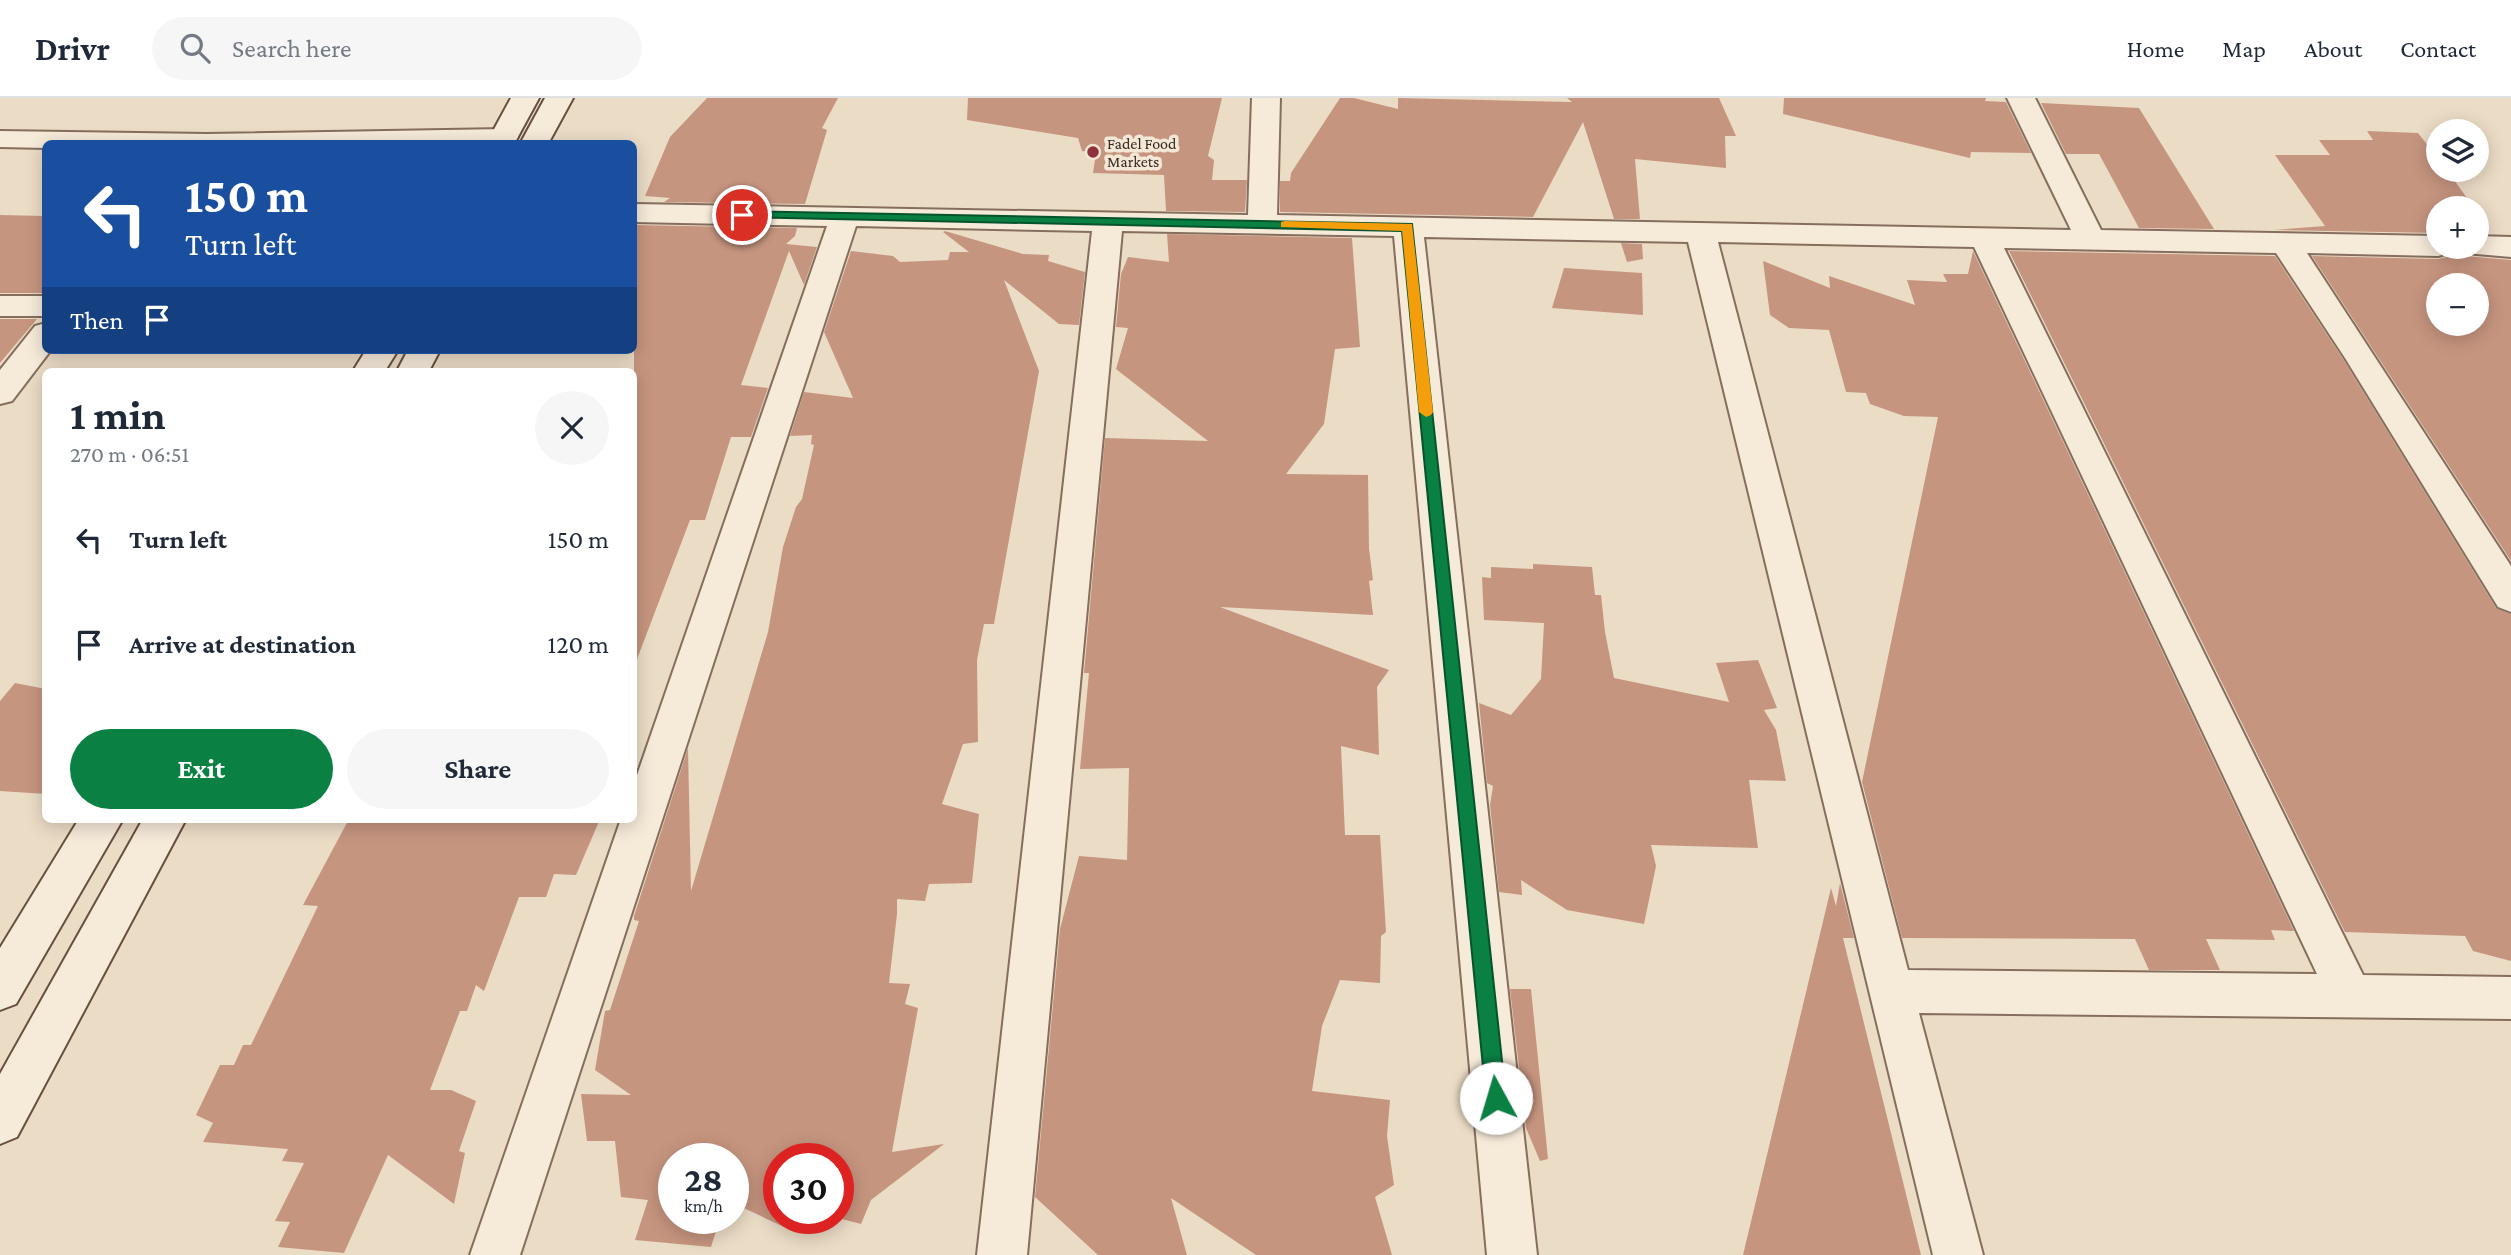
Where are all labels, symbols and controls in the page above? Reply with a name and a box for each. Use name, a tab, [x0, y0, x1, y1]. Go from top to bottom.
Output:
search box	[152, 17, 642, 80]
icon: search	[176, 29, 214, 67]
text: Drivr	[35, 30, 110, 67]
text: Search here	[232, 34, 351, 63]
text: Home	[2127, 35, 2184, 62]
text: Map	[2222, 35, 2266, 62]
text: About	[2304, 35, 2362, 62]
text: Contact	[2400, 35, 2476, 62]
map controls	[2426, 119, 2489, 336]
button: layers	[2426, 119, 2489, 182]
place label: Fadel Food Markets	[1107, 135, 1177, 170]
marker: Fadel Food Markets	[1085, 144, 1101, 160]
icon: left	[70, 168, 161, 259]
text: 150 m	[185, 168, 308, 223]
pin	[712, 185, 772, 245]
icon: arrive	[723, 196, 761, 234]
button: +	[2426, 196, 2489, 259]
text: Turn left	[185, 226, 296, 262]
button: −	[2426, 273, 2489, 336]
icon: arrive	[138, 301, 176, 339]
text: Then	[70, 306, 124, 335]
text: 1 min	[70, 391, 166, 438]
button: close	[535, 391, 609, 465]
text: 270 m · 06:51	[70, 441, 189, 467]
icon: left	[70, 521, 108, 559]
text: Turn left	[129, 525, 227, 554]
text: 150 m	[548, 525, 609, 554]
icon: arrive	[70, 626, 108, 664]
text: Arrive at destination	[129, 630, 356, 659]
text: 120 m	[548, 630, 609, 659]
button: Exit	[70, 729, 333, 809]
button: Share	[347, 729, 609, 809]
position arrow	[1459, 1061, 1533, 1135]
speed limit sign: 30	[763, 1143, 854, 1234]
text: 28	[684, 1160, 723, 1199]
text: km/h	[684, 1196, 723, 1216]

